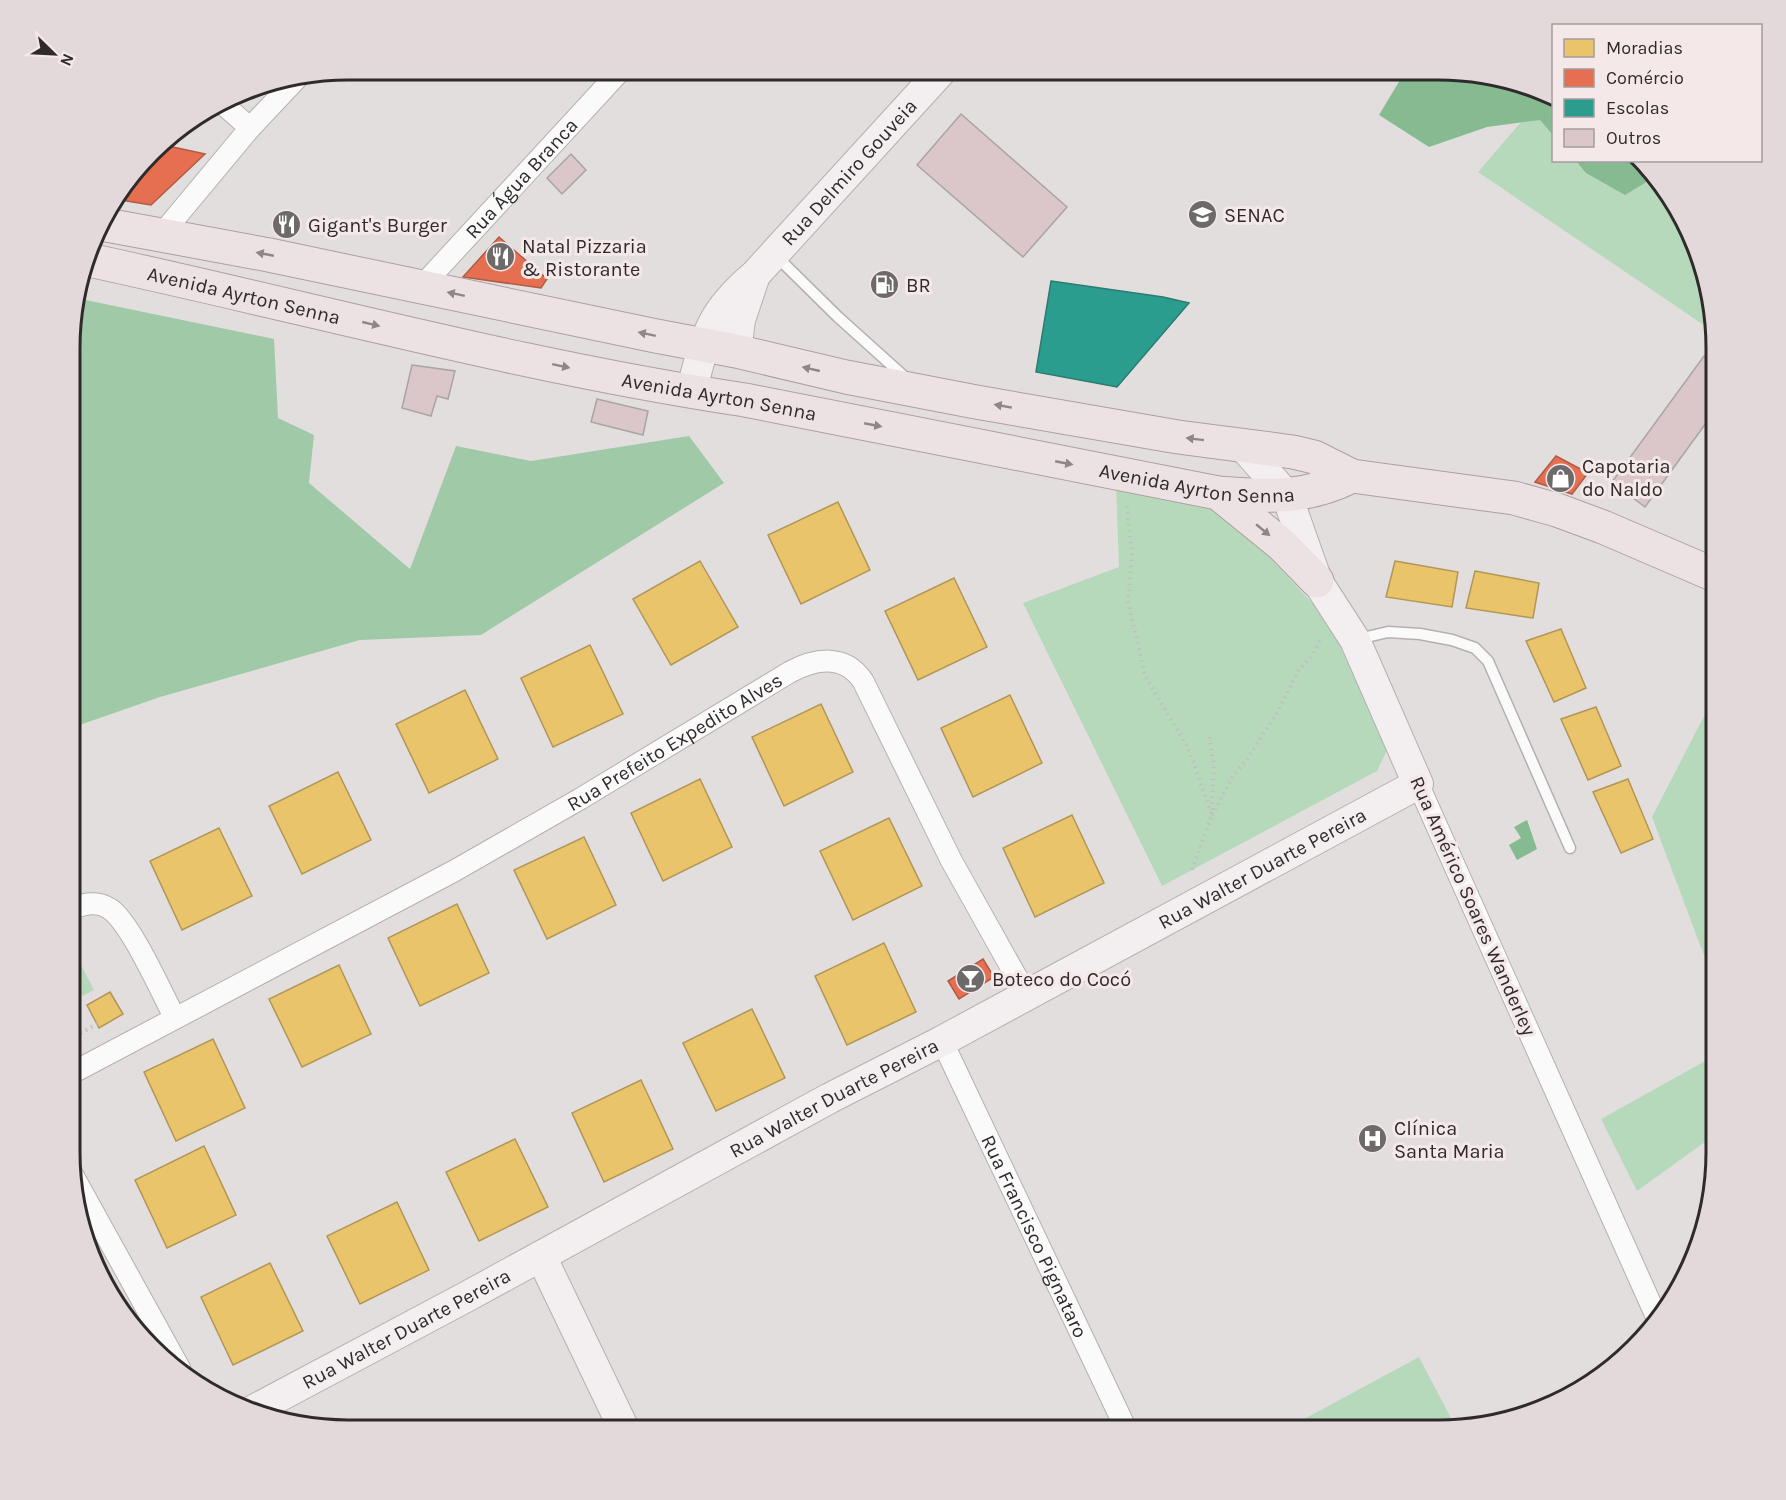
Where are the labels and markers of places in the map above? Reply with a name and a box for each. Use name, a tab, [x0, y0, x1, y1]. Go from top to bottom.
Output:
school or university icon: SENAC	[1187, 199, 1219, 231]
place label: SENAC	[1224, 204, 1285, 227]
restaurant icon: Gigant's Burger	[271, 209, 303, 241]
place label: Gigant's Burger	[308, 214, 448, 237]
place label: Natal Pizzaria & Ristorante	[522, 235, 647, 281]
restaurant icon: Natal Pizzaria & Ristorante	[485, 241, 517, 273]
fuel station icon: BR	[869, 269, 901, 301]
place label: BR	[906, 274, 931, 297]
place label: Capotaria do Naldo	[1582, 455, 1671, 501]
shop icon: Capotaria do Naldo	[1545, 462, 1577, 494]
bar icon: Boteco do Cocó	[955, 963, 987, 995]
place label: Boteco do Cocó	[992, 968, 1131, 991]
place label: Clínica Santa Maria	[1394, 1117, 1505, 1163]
hospital icon: Clínica Santa Maria	[1357, 1123, 1389, 1155]

